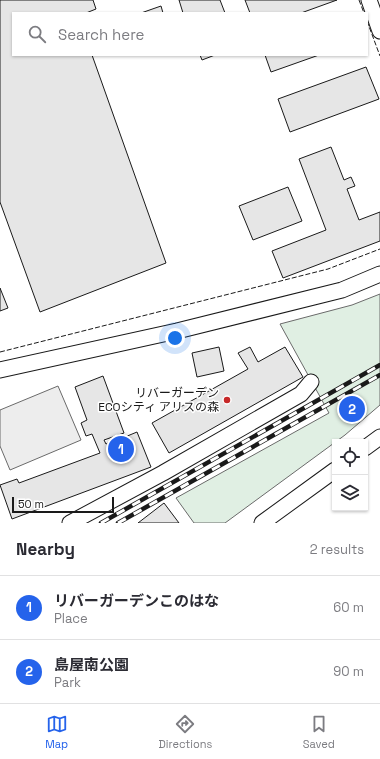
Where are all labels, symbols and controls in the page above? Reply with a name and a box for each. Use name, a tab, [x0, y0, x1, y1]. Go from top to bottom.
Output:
search box	[12, 12, 368, 56]
icon: search	[26, 23, 48, 45]
text: Search here	[58, 25, 144, 44]
your location	[165, 328, 185, 348]
place label: リバーガーデン ECOシティ アリスの森	[98, 385, 219, 415]
pin: 2	[339, 394, 365, 424]
marker: リバーガーデン ECOシティ アリスの森	[222, 395, 232, 405]
pin: 1	[108, 434, 134, 464]
map controls	[332, 439, 368, 511]
button: locate	[332, 439, 368, 475]
button: layers	[332, 475, 368, 511]
scale bar	[12, 495, 114, 514]
text: 50 m	[18, 497, 44, 511]
text: Nearby	[16, 538, 75, 560]
text: 2 results	[310, 541, 364, 558]
text: リバーガーデンこのはな	[54, 591, 219, 610]
text: 1	[26, 599, 32, 616]
text: 60 m	[333, 599, 364, 616]
text: Place	[54, 610, 88, 627]
text: 島屋南公園	[54, 655, 129, 674]
text: 2	[25, 663, 33, 680]
text: 90 m	[333, 663, 364, 680]
text: Park	[54, 674, 81, 691]
tab: Map	[45, 713, 68, 751]
tab: Directions	[158, 713, 212, 751]
tab: Saved	[303, 713, 335, 751]

